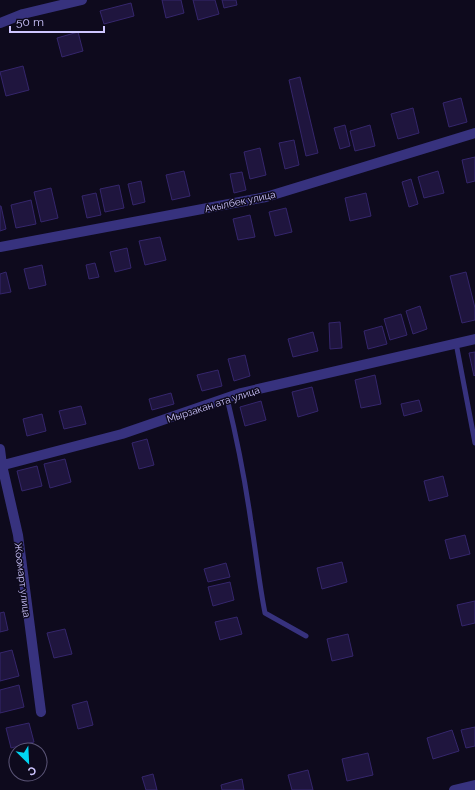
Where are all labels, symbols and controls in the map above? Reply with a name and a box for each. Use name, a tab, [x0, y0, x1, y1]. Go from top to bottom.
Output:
scale bar	[10, 8, 104, 34]
text: 50 m	[16, 15, 44, 29]
street label: Акылбек улица	[204, 189, 277, 214]
street label: Мырзакан ата улица	[165, 384, 261, 425]
street label: Жоомарт улица	[12, 542, 33, 618]
north arrow	[8, 742, 48, 782]
text: С	[25, 763, 38, 778]

